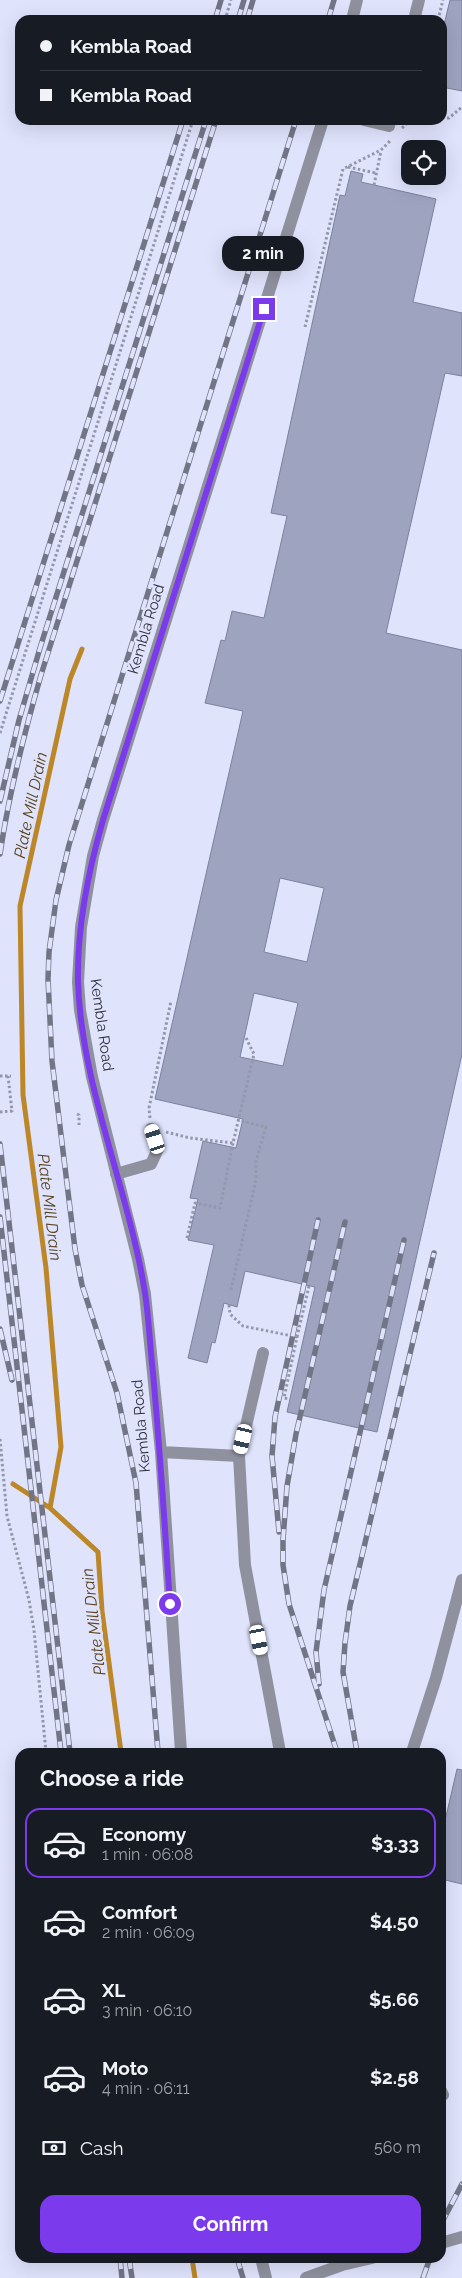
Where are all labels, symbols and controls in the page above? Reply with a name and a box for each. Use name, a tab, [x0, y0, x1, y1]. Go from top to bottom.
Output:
text: Kembla Road	[70, 35, 192, 57]
text: Kembla Road	[70, 84, 192, 106]
map controls	[401, 140, 446, 185]
button: locate	[401, 140, 446, 185]
callout: 2 min	[223, 236, 305, 272]
text: 2 min	[242, 244, 284, 263]
route end	[253, 298, 275, 320]
street label: Kembla Road	[124, 582, 168, 676]
water label: Plate Mill Drain	[10, 750, 51, 860]
street label: Kembla Road	[87, 978, 117, 1072]
car	[143, 1122, 166, 1156]
water label: Plate Mill Drain	[33, 1152, 66, 1262]
street label: Kembla Road	[128, 1379, 154, 1473]
car	[232, 1423, 253, 1455]
water label: Plate Mill Drain	[77, 1567, 110, 1677]
route start	[159, 1593, 181, 1615]
car	[248, 1624, 269, 1656]
text: Choose a ride	[40, 1765, 184, 1791]
icon: car	[42, 1821, 87, 1866]
text: Economy	[102, 1823, 186, 1845]
text: $3.33	[371, 1832, 419, 1854]
text: 1 min · 06:08	[102, 1845, 193, 1864]
icon: car	[42, 1899, 87, 1944]
text: Comfort	[102, 1901, 177, 1923]
text: $4.50	[370, 1910, 419, 1932]
text: 2 min · 06:09	[102, 1923, 195, 1942]
icon: car	[42, 1977, 87, 2022]
text: XL	[102, 1979, 125, 2001]
text: $5.66	[369, 1988, 419, 2010]
text: 3 min · 06:10	[102, 2001, 192, 2020]
icon: car	[42, 2055, 87, 2100]
text: Moto	[102, 2057, 148, 2079]
text: $2.58	[370, 2066, 419, 2088]
text: 4 min · 06:11	[102, 2079, 190, 2098]
icon: cash	[40, 2134, 68, 2162]
text: Cash	[80, 2137, 124, 2159]
text: 560 m	[374, 2138, 421, 2157]
button: Confirm	[40, 2195, 421, 2253]

